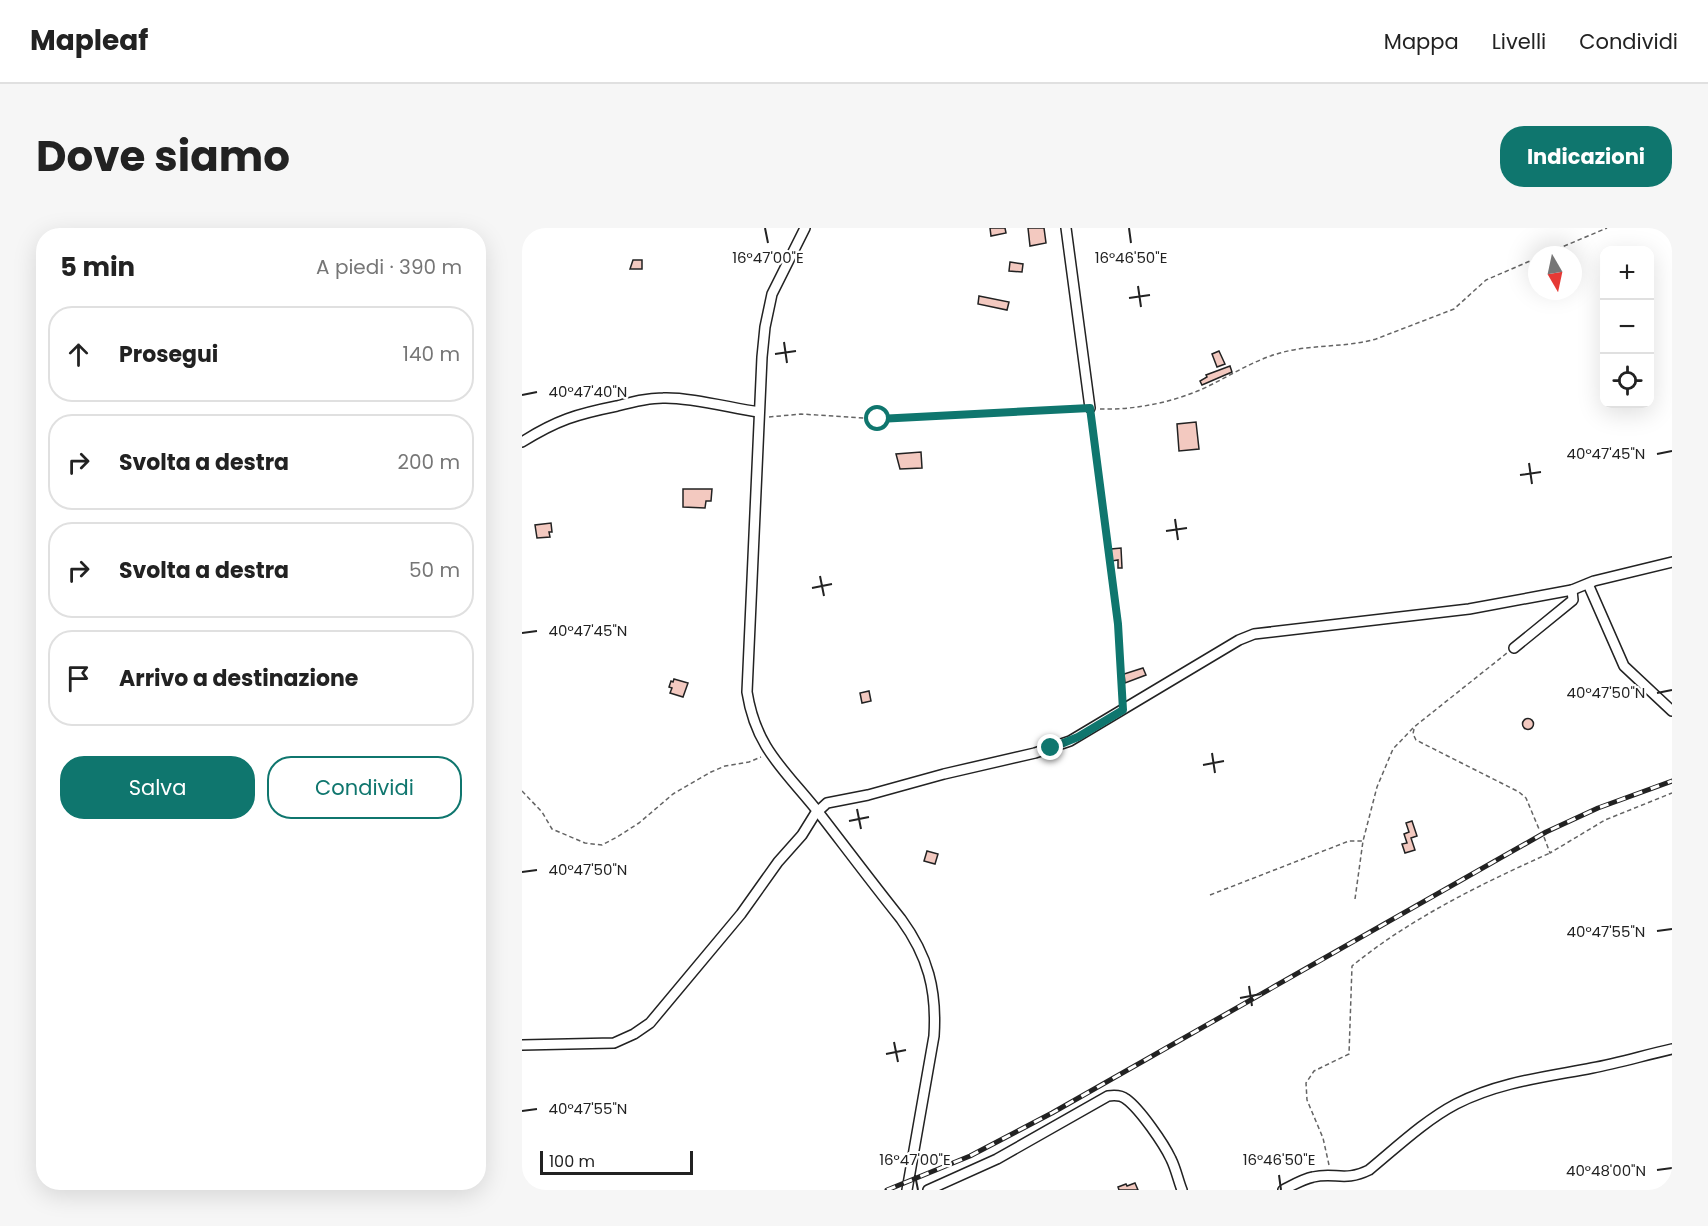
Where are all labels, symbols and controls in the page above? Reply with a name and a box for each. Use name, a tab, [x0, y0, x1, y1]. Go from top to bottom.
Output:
text: Mapleaf	[30, 21, 148, 60]
text: Mappa	[1384, 27, 1459, 56]
text: Livelli	[1492, 27, 1546, 56]
text: Condividi	[1579, 27, 1678, 56]
button: Indicazioni	[1500, 126, 1672, 187]
text: Dove siamo	[36, 127, 290, 186]
north arrow	[1528, 246, 1582, 300]
map controls	[1600, 246, 1654, 408]
button: +	[1600, 246, 1654, 300]
text: 16°47'00"E	[732, 247, 804, 268]
text: 16°46'50"E	[1095, 247, 1167, 268]
text: 5 min	[60, 249, 135, 285]
text: A piedi · 390 m	[316, 253, 462, 281]
button: −	[1600, 300, 1654, 354]
icon: ahead	[62, 338, 95, 371]
text: Prosegui	[119, 339, 218, 370]
text: 140 m	[403, 340, 460, 368]
button: locate	[1600, 354, 1654, 408]
text: 40°47'40"N	[549, 381, 627, 402]
route start	[864, 405, 890, 431]
text: 40°47'45"N	[1567, 443, 1645, 464]
icon: right	[62, 446, 95, 479]
text: Svolta a destra	[119, 447, 289, 478]
text: 200 m	[397, 448, 460, 476]
icon: right	[62, 554, 95, 587]
text: Svolta a destra	[119, 555, 289, 586]
text: 50 m	[409, 556, 460, 584]
text: 40°47'45"N	[549, 620, 627, 641]
icon: arrive	[62, 662, 95, 695]
text: Arrivo a destinazione	[119, 663, 358, 694]
text: 40°47'50"N	[1567, 682, 1645, 703]
route end	[1037, 734, 1063, 760]
button: Salva	[60, 756, 255, 819]
button: Condividi	[267, 756, 462, 819]
text: 40°47'50"N	[549, 859, 627, 880]
text: 40°47'55"N	[1567, 921, 1645, 942]
text: 40°47'55"N	[549, 1098, 627, 1119]
scale bar	[540, 1148, 693, 1176]
text: 16°47'00"E	[879, 1149, 951, 1170]
text: 16°46'50"E	[1243, 1149, 1315, 1170]
text: 100 m	[549, 1150, 595, 1173]
text: 40°48'00"N	[1566, 1160, 1646, 1181]

